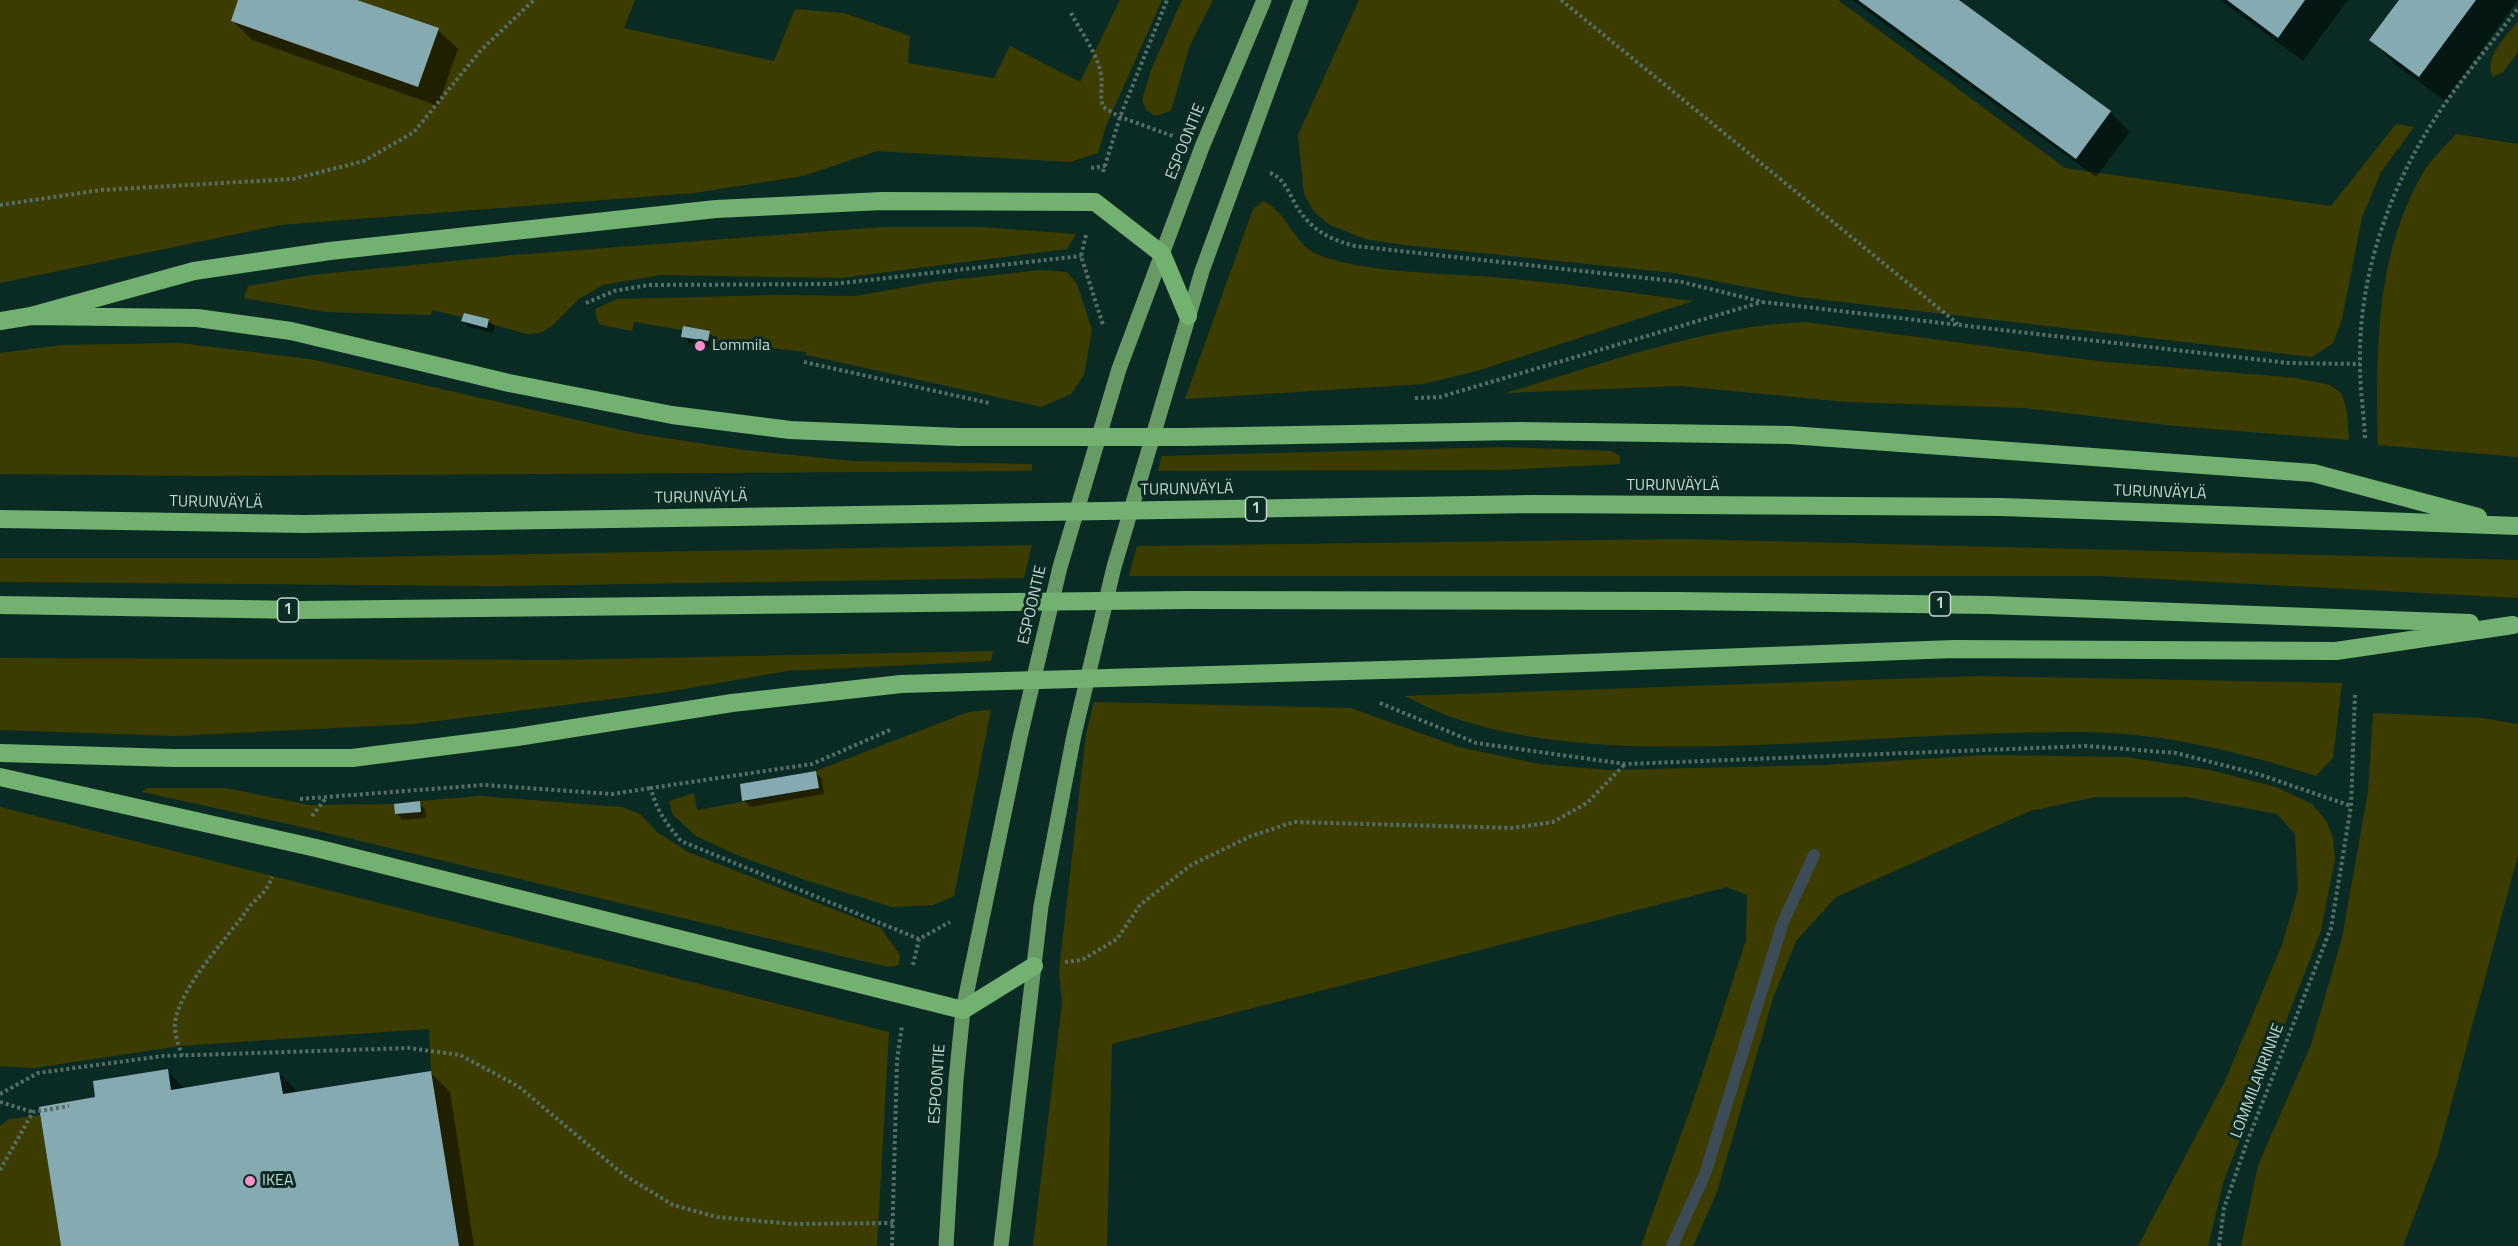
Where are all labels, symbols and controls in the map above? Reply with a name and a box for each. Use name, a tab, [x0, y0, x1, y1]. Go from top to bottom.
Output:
street label: ESPOONTIE	[1162, 101, 1210, 183]
place label: Lommila	[712, 336, 770, 356]
marker: Lommila	[693, 339, 707, 353]
street label: TURUNVÄYLÄ	[1626, 476, 1720, 496]
street label: TURUNVÄYLÄ	[1140, 480, 1234, 500]
street label: TURUNVÄYLÄ	[2113, 482, 2207, 504]
street label: TURUNVÄYLÄ	[654, 488, 748, 508]
street label: TURUNVÄYLÄ	[169, 493, 263, 513]
road number: 1	[1246, 497, 1266, 521]
street label: ESPOONTIE	[1015, 564, 1051, 646]
road number: 1	[1930, 592, 1950, 616]
road number: 1	[278, 598, 298, 622]
street label: LOMMILANRINNE	[2227, 1021, 2289, 1141]
street label: ESPOONTIE	[926, 1043, 950, 1125]
place label: IKEA	[262, 1171, 293, 1191]
marker: IKEA	[243, 1174, 257, 1188]

